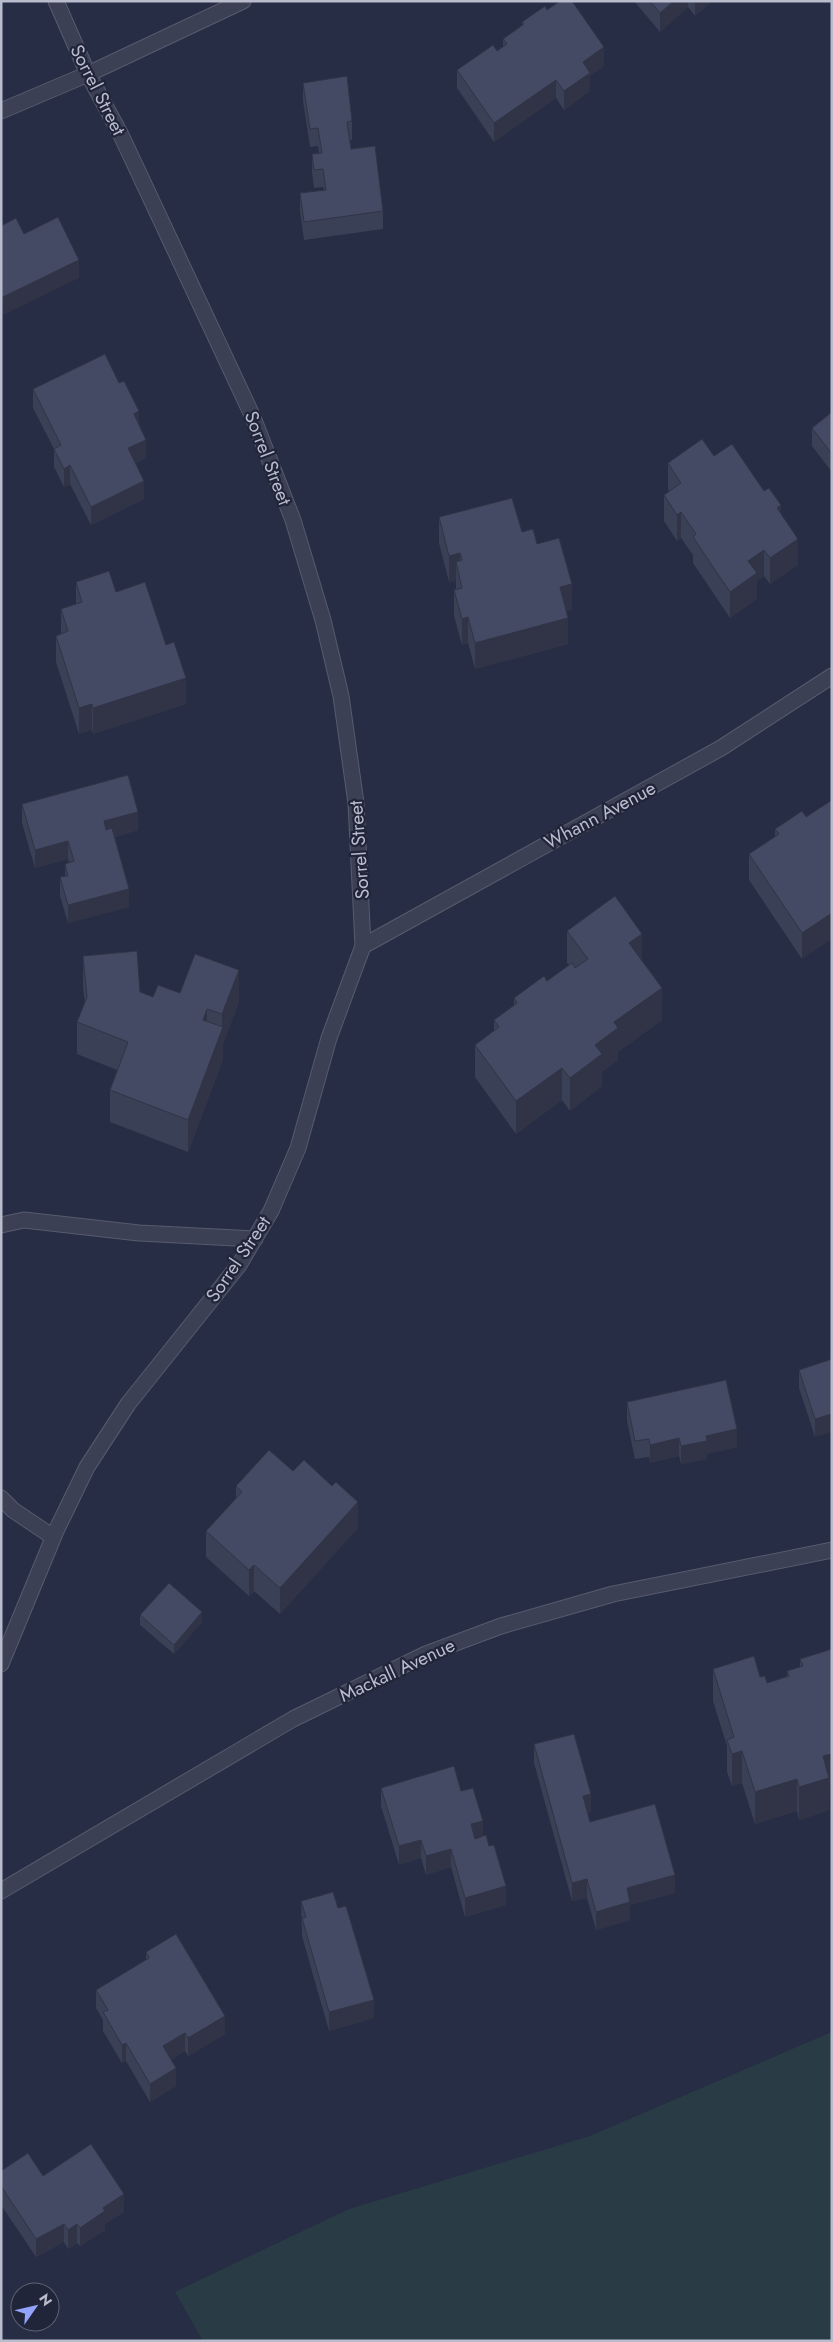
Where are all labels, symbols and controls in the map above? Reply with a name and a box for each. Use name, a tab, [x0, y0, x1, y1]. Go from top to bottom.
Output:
street label: Sorrel Street	[64, 40, 133, 140]
street label: Sorrel Street	[238, 407, 298, 509]
street label: Whann Avenue	[539, 774, 661, 856]
street label: Sorrel Street	[342, 799, 376, 900]
street label: Sorrel Street	[199, 1210, 277, 1307]
street label: Mackall Avenue	[335, 1631, 459, 1709]
north arrow	[10, 2282, 60, 2332]
text: N	[34, 2290, 57, 2310]

